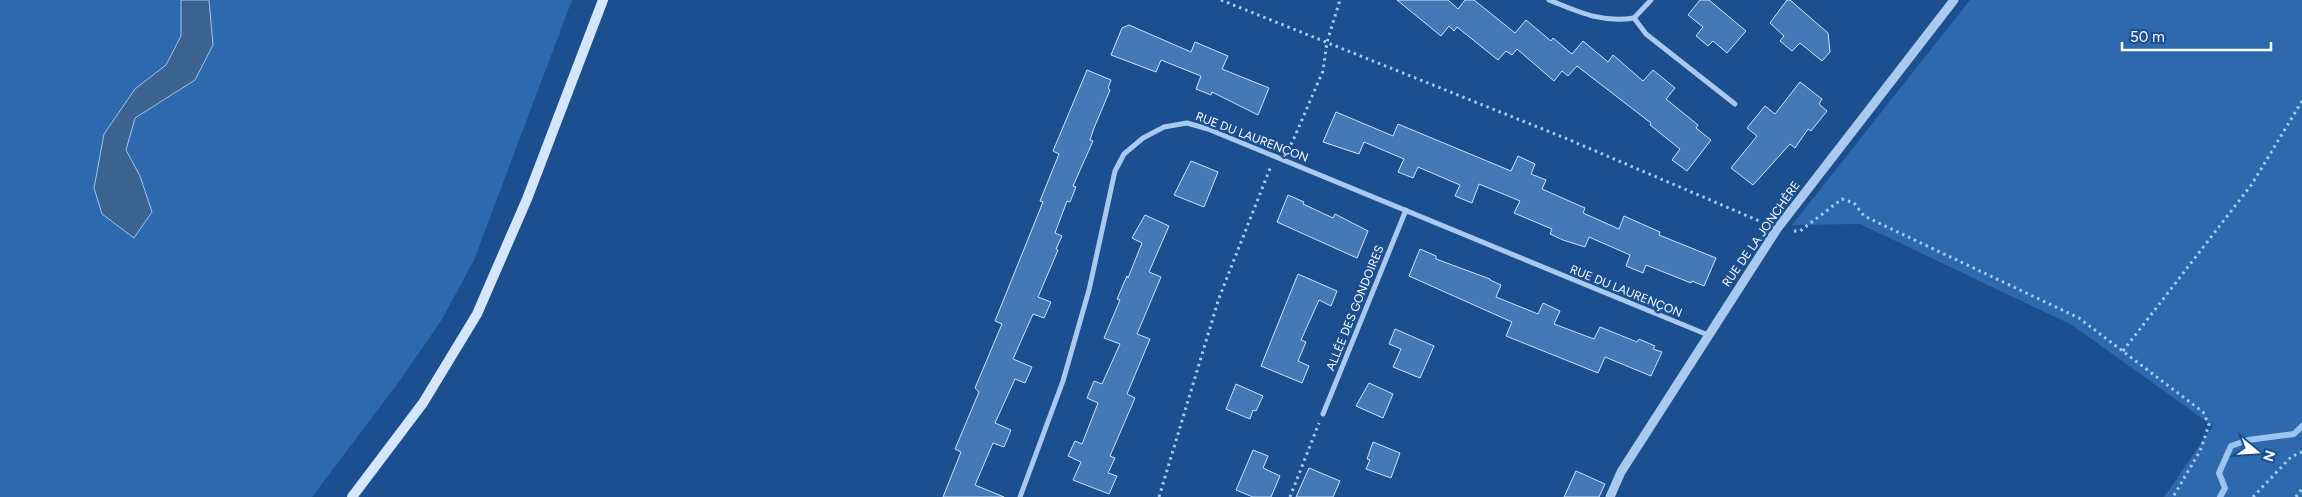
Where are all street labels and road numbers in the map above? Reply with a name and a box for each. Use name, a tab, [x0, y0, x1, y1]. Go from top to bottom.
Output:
street label: RUE DU LAURENÇON	[1194, 109, 1310, 165]
street label: RUE DE LA JONCHÈRE	[1719, 178, 1803, 290]
street label: ALLÉE DES GONDOIRES	[1323, 243, 1387, 373]
street label: RUE DU LAURENÇON	[1568, 262, 1684, 320]

